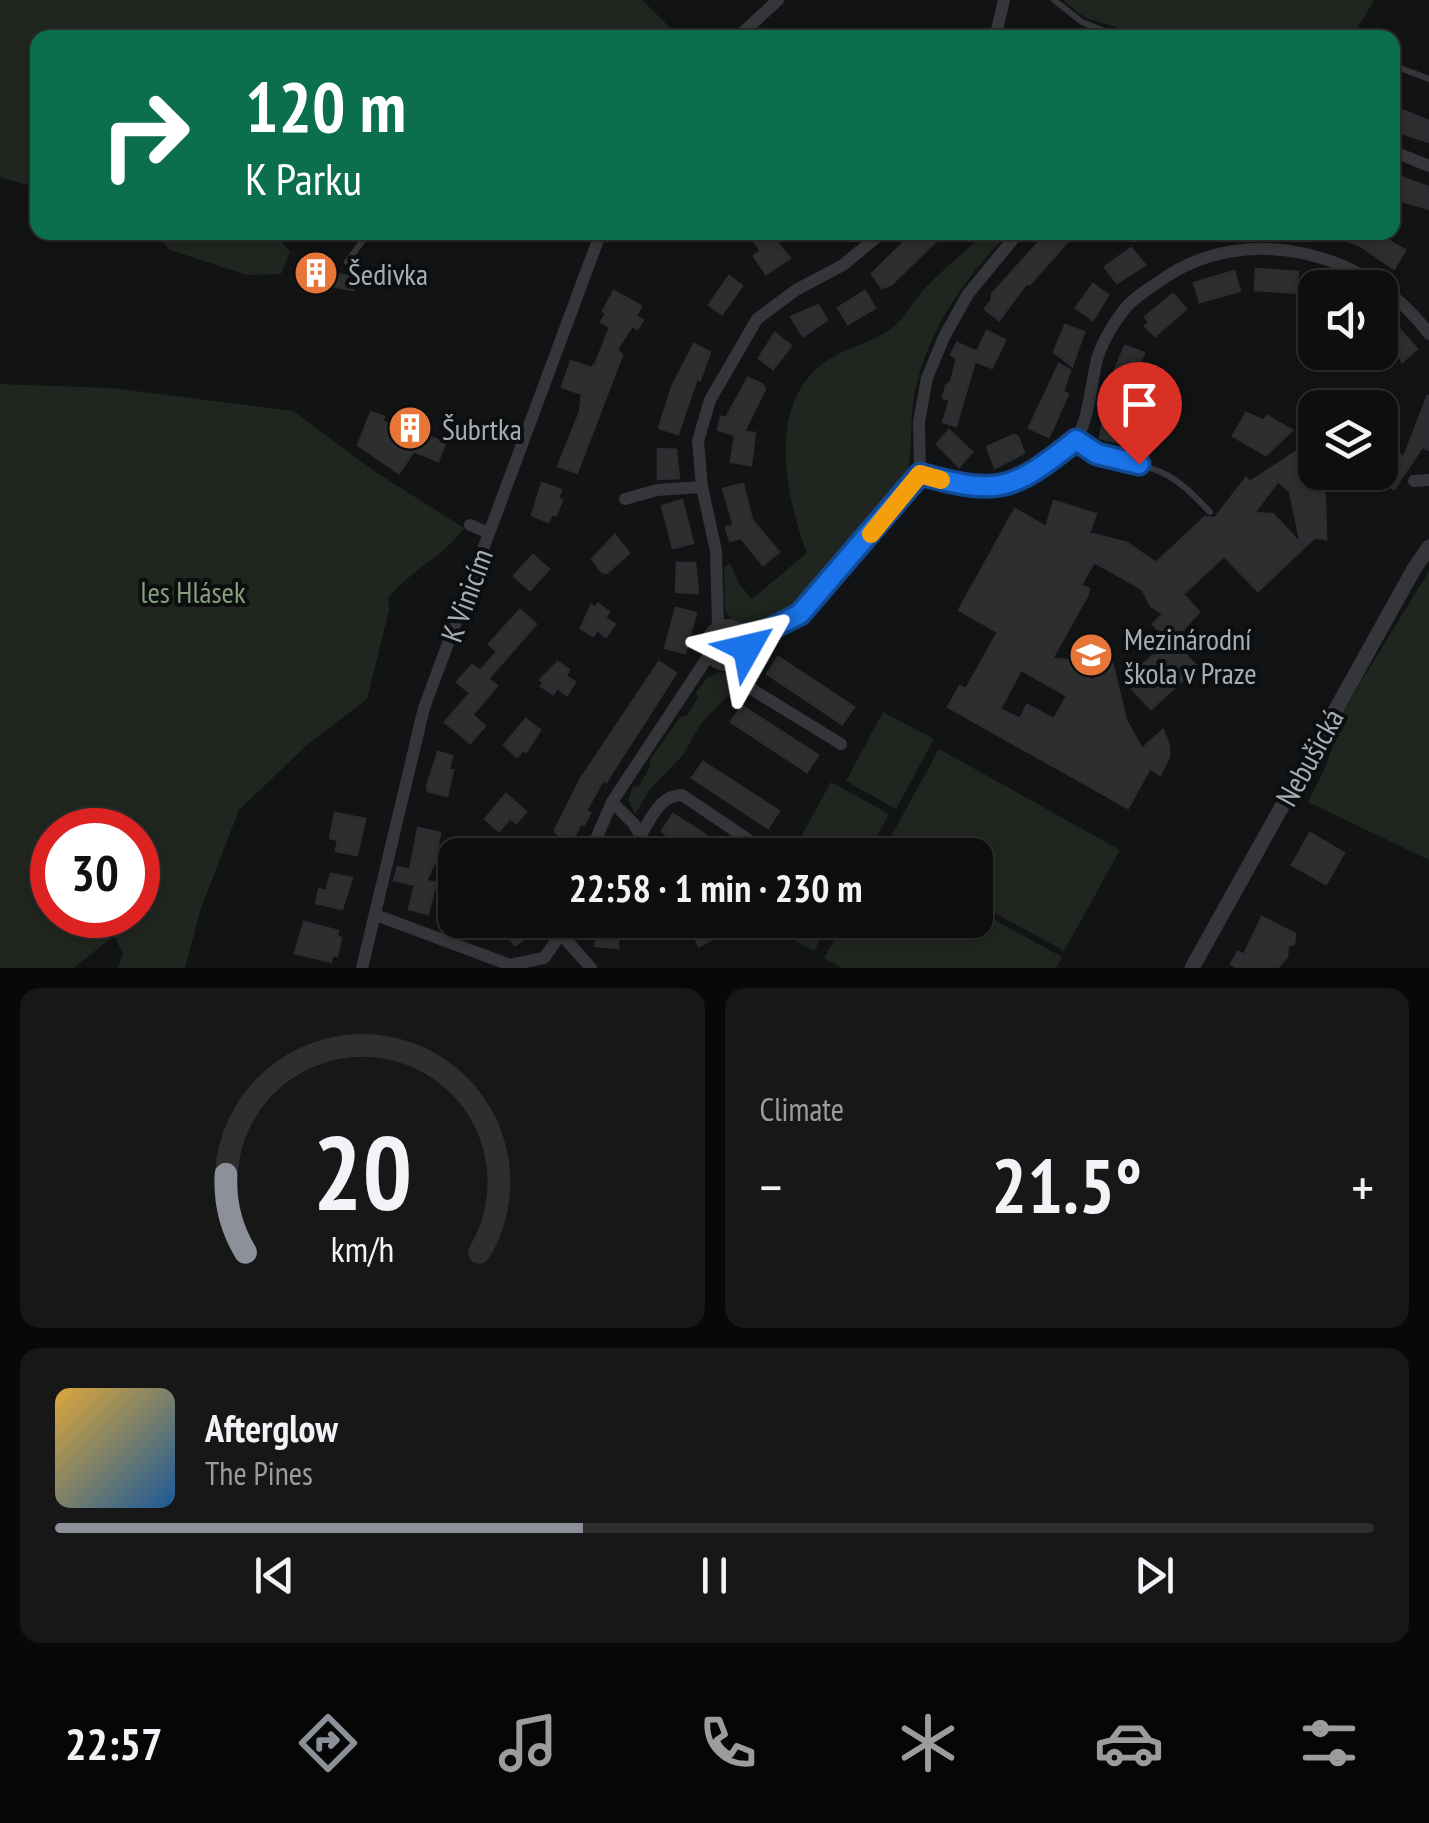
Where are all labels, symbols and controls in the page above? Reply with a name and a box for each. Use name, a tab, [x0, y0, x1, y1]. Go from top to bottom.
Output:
text: 120 m	[245, 61, 406, 151]
icon: right	[80, 70, 210, 200]
text: K Parku	[245, 149, 362, 207]
building icon: Šedivka	[293, 250, 339, 296]
place label: Šedivka	[348, 254, 428, 293]
map controls	[1298, 270, 1398, 490]
button: sound	[1298, 270, 1398, 370]
pin	[1097, 362, 1182, 465]
icon: arrive	[1112, 377, 1167, 432]
button: layers	[1298, 390, 1398, 490]
building icon: Šubrtka	[387, 405, 433, 451]
place label: Šubrtka	[442, 409, 522, 448]
street label: K Vinicím	[431, 543, 501, 647]
park label: les Hlásek	[140, 572, 246, 611]
position arrow	[695, 596, 799, 700]
place label: Mezinárodní škola v Praze	[1124, 619, 1257, 692]
school or university icon: Mezinárodní škola v Praze	[1068, 632, 1114, 678]
street label: Nebušická	[1266, 701, 1352, 813]
speed limit sign: 30	[30, 808, 160, 938]
text: 22:58 · 1 min · 230 m	[569, 863, 862, 912]
text: Climate	[760, 1088, 844, 1130]
text: 20	[313, 1104, 412, 1239]
text: 21.5°	[991, 1137, 1142, 1234]
text: −	[760, 1151, 782, 1222]
text: +	[1351, 1151, 1374, 1222]
text: km/h	[331, 1226, 394, 1272]
text: Afterglow	[205, 1403, 338, 1452]
text: The Pines	[205, 1452, 313, 1494]
icon: previous	[247, 1548, 302, 1603]
icon: pause	[687, 1548, 742, 1603]
icon: next	[1127, 1548, 1182, 1603]
icon: directions	[293, 1708, 363, 1778]
icon: music	[493, 1708, 563, 1778]
icon: phone	[693, 1708, 763, 1778]
icon: climate	[893, 1708, 963, 1778]
icon: car	[1094, 1708, 1164, 1778]
icon: filters	[1294, 1708, 1364, 1778]
text: 22:57	[65, 1714, 162, 1772]

